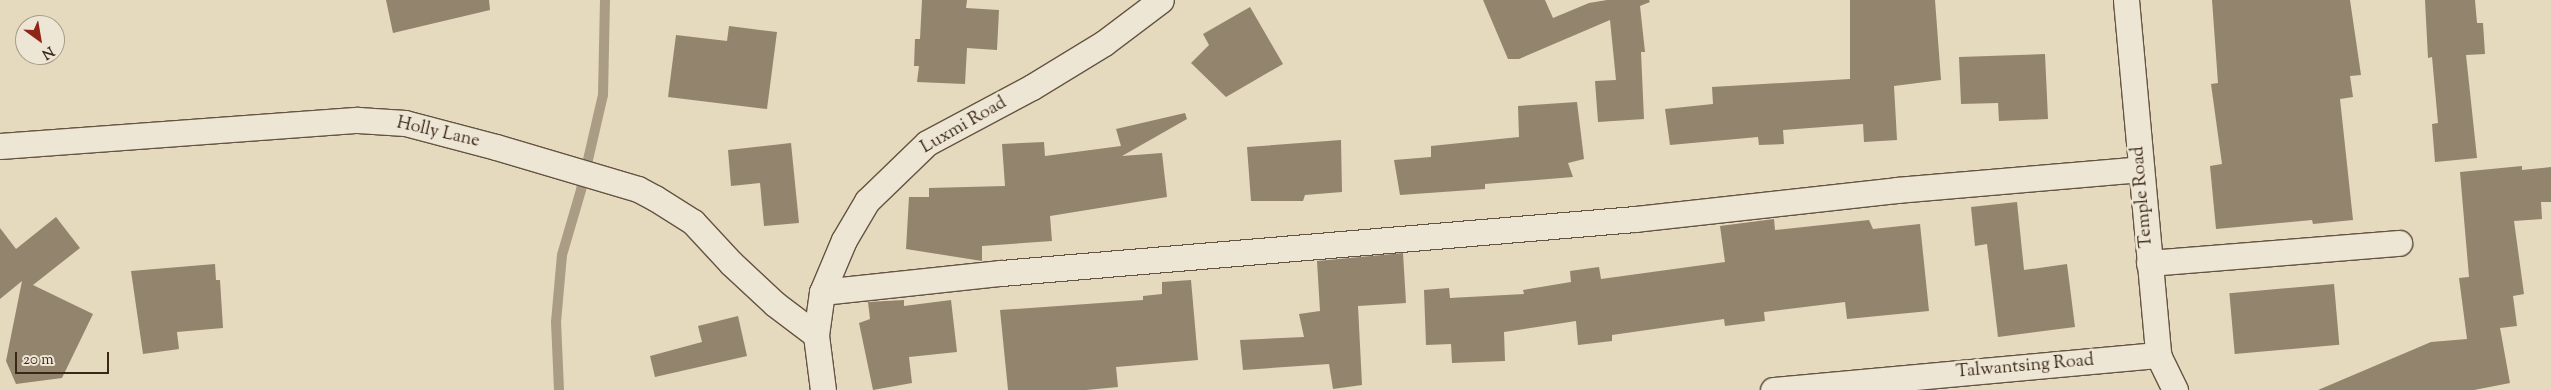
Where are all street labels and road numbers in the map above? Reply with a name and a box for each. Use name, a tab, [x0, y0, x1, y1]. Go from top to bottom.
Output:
street label: Luxmi Road	[917, 93, 1011, 159]
street label: Holly Lane	[394, 113, 482, 153]
street label: Temple Road	[2128, 145, 2158, 249]
street label: Talwantsing Road	[1955, 350, 2095, 384]

